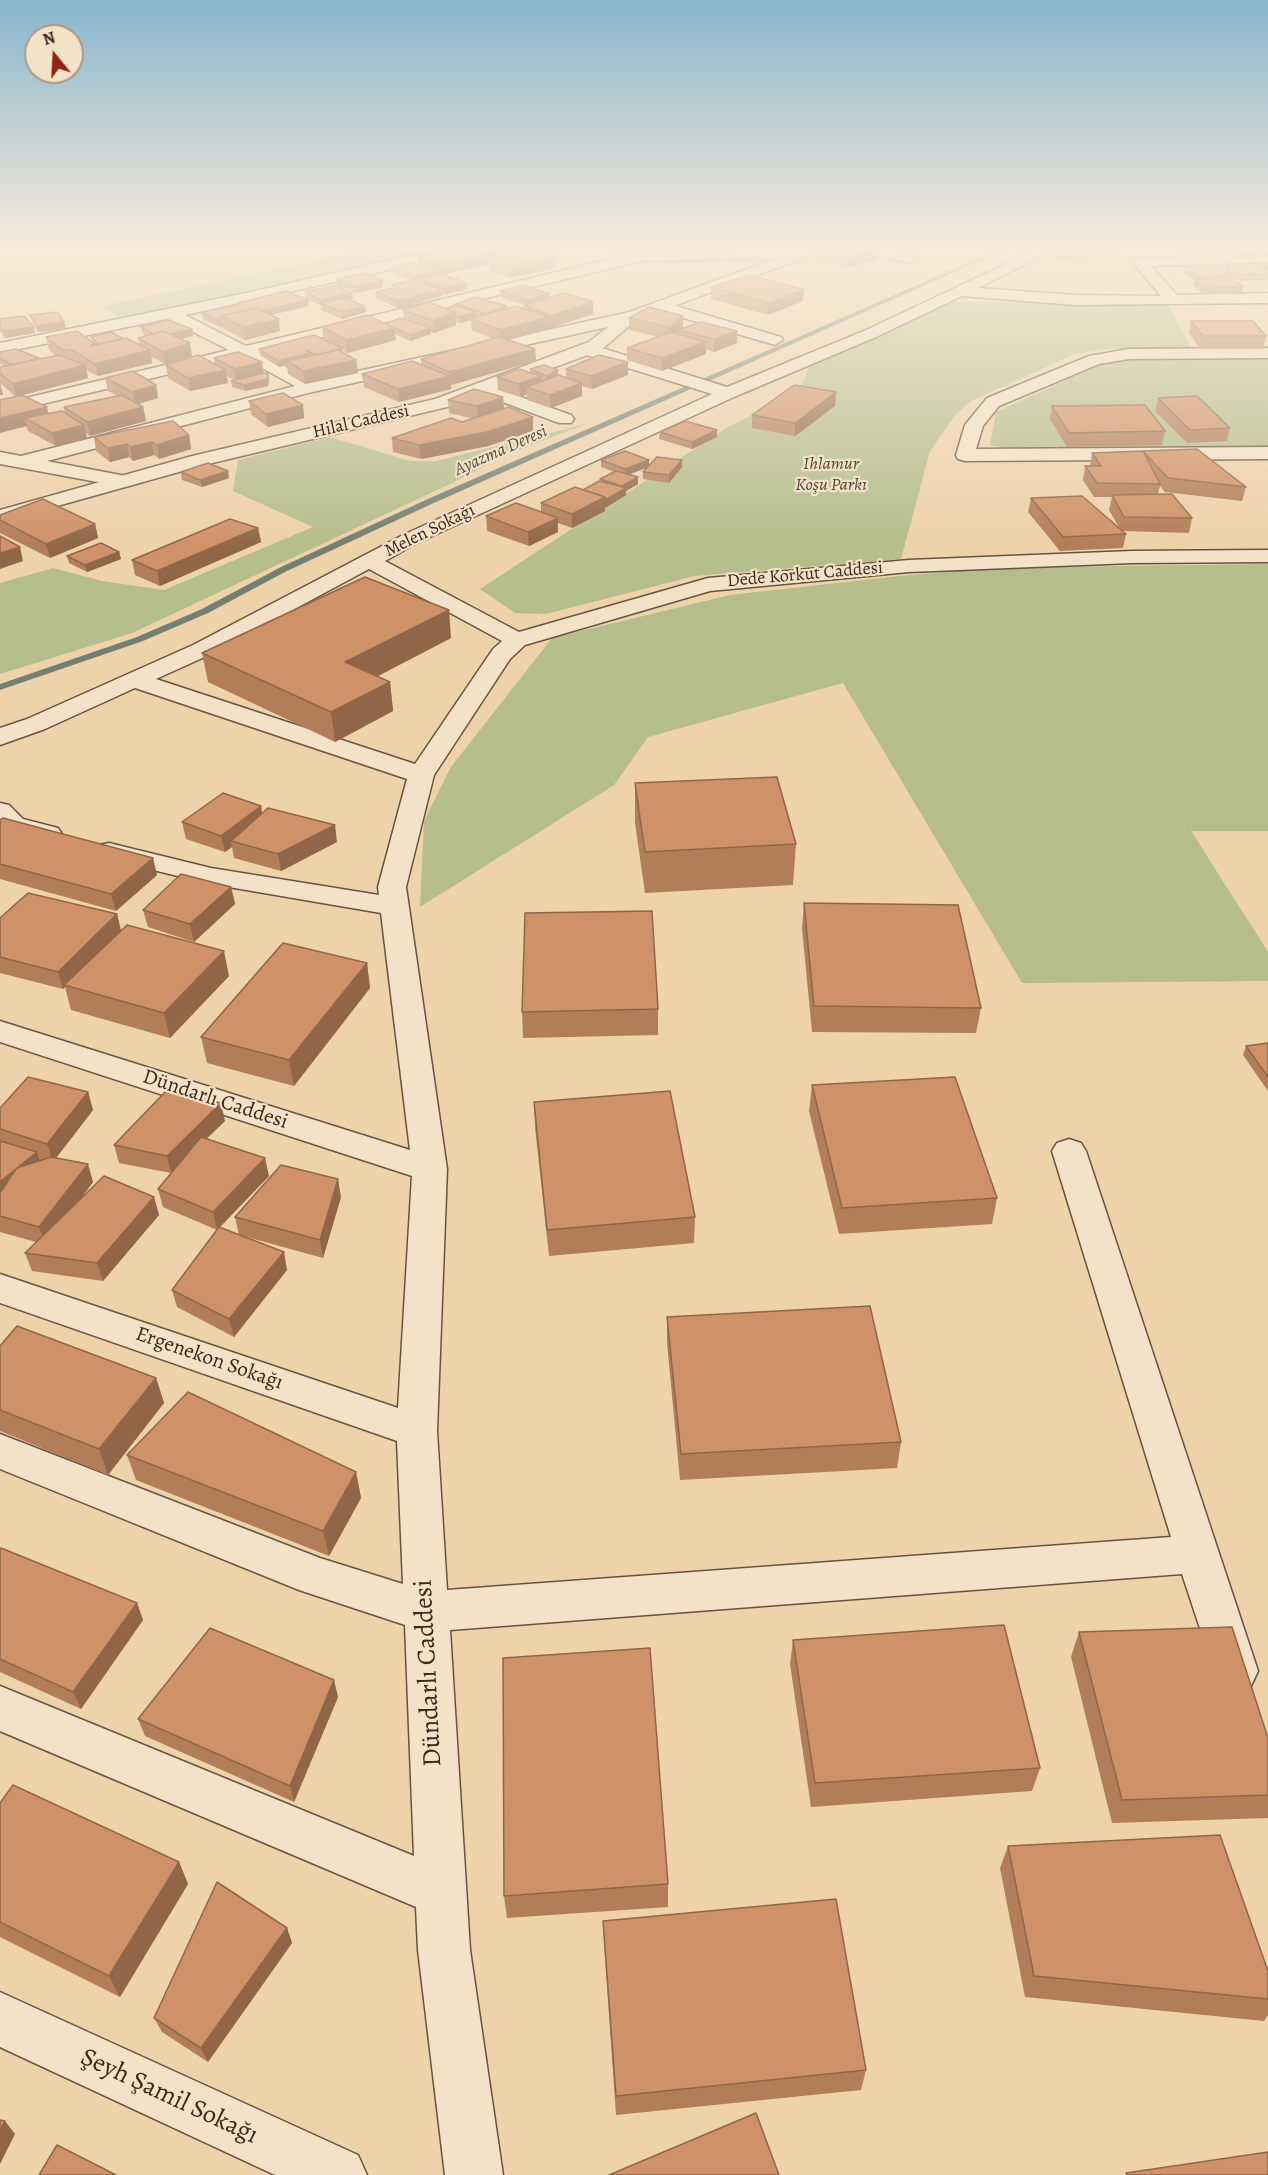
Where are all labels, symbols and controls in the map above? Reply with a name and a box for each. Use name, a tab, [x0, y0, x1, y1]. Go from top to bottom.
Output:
north arrow	[24, 24, 84, 84]
text: N	[40, 27, 58, 51]
street label: Hilal Caddesi	[311, 400, 411, 444]
water label: Ayazma Deresi	[451, 421, 551, 481]
park label: Ihlamur Koşu Parkı	[795, 454, 867, 496]
street label: Melen Sokağı	[381, 500, 479, 562]
street label: Dede Korkut Caddesi	[726, 557, 884, 593]
street label: Dündarlı Caddesi	[139, 1065, 291, 1135]
street label: Ergenekon Sokağı	[132, 1322, 286, 1396]
street label: Dündarlı Caddesi	[409, 1579, 449, 1767]
street label: Şeyh Şamil Sokağı	[75, 2042, 263, 2152]

